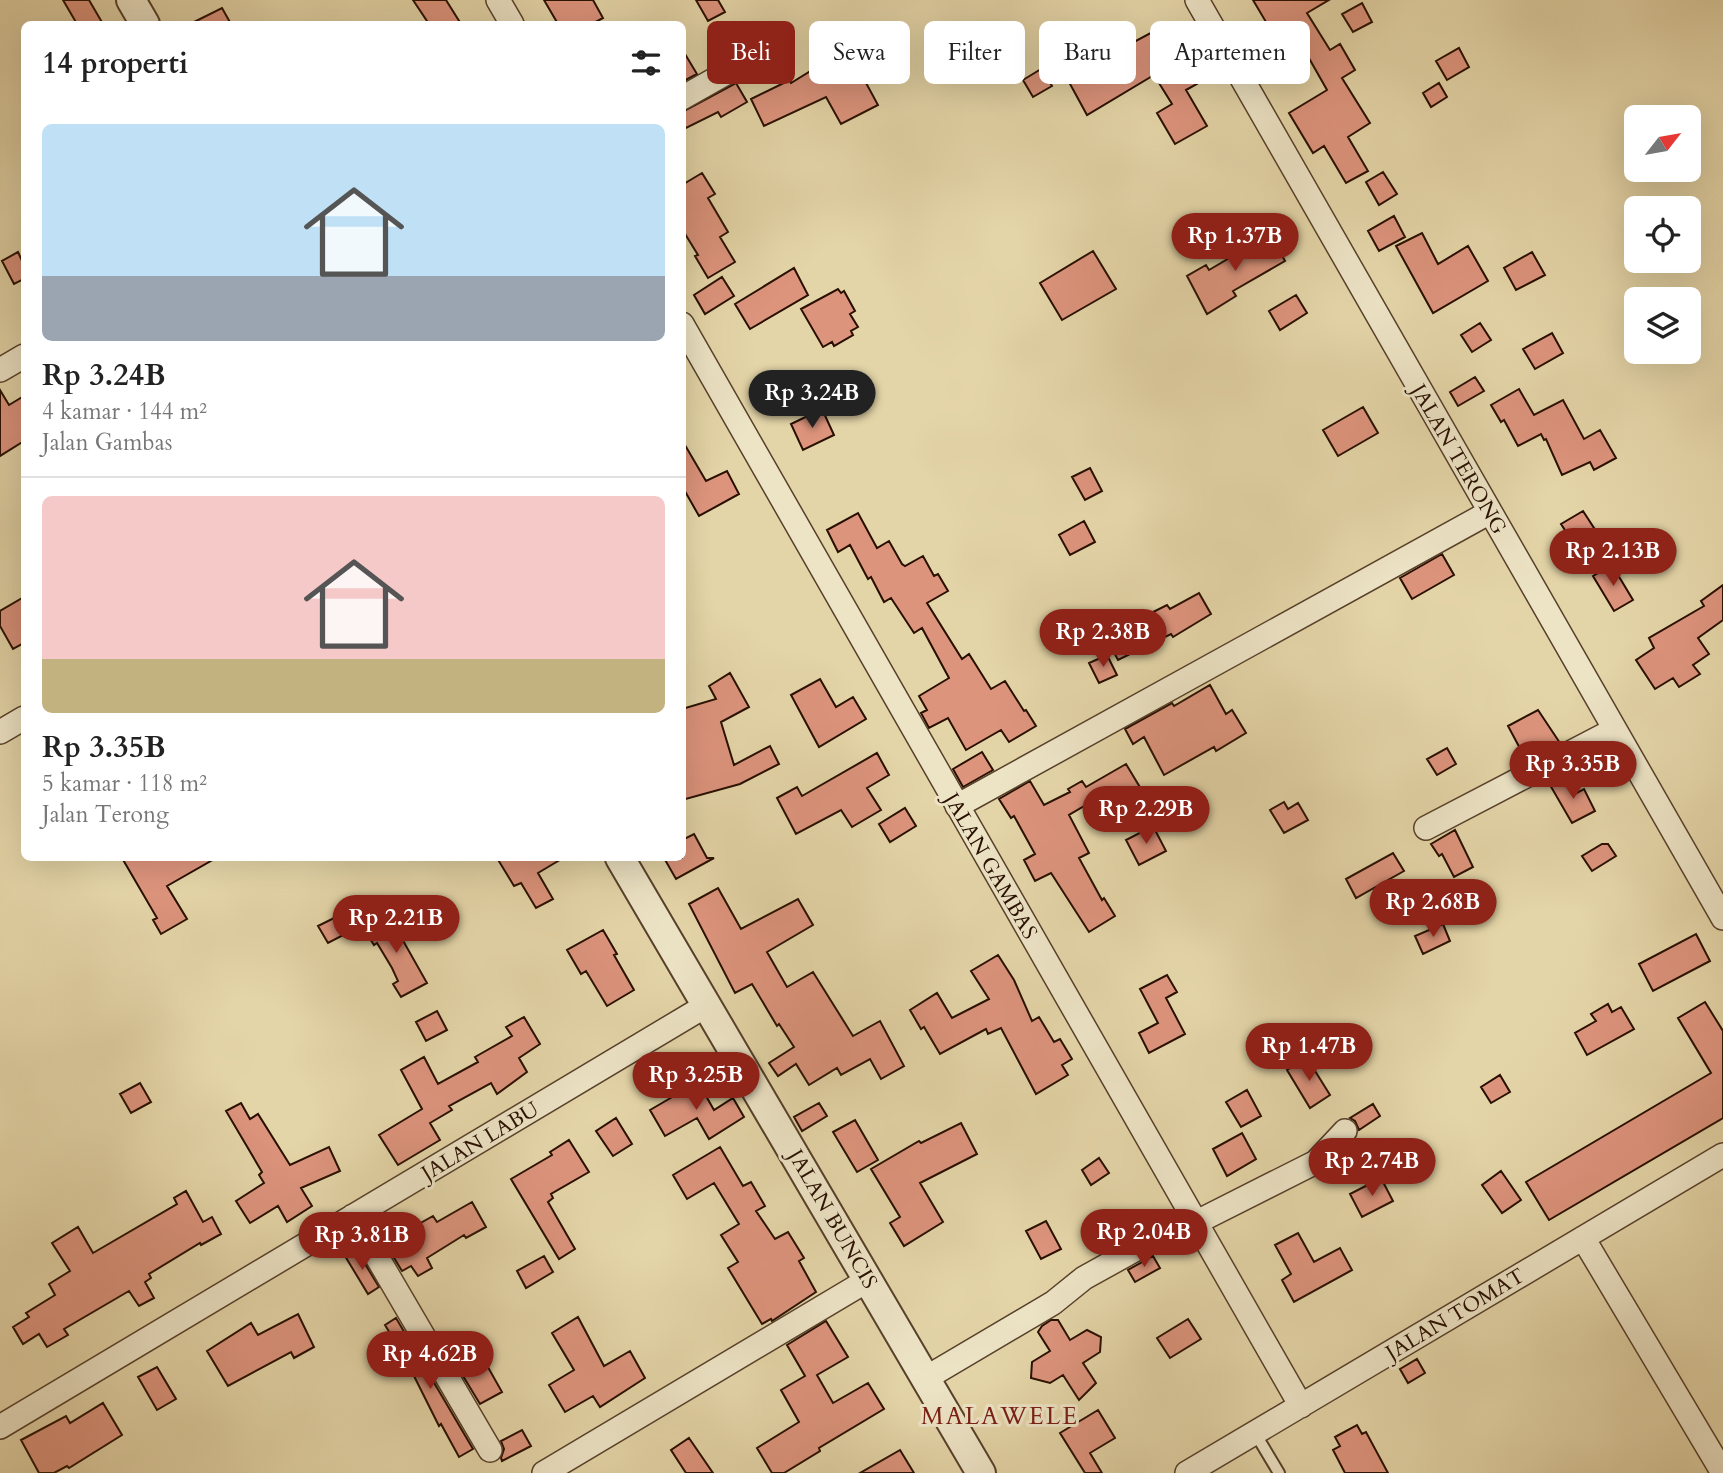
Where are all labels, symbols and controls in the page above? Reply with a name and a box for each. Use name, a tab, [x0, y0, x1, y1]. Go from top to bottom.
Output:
chip: Beli	[707, 21, 795, 84]
chip: Sewa	[809, 21, 910, 84]
chip: Filter	[924, 21, 1025, 84]
chip: Baru	[1039, 21, 1136, 84]
chip: Apartemen	[1150, 21, 1310, 84]
text: 14 properti	[42, 43, 188, 84]
icon: filters	[627, 44, 665, 82]
north arrow	[1624, 105, 1701, 182]
map controls	[1624, 105, 1701, 364]
icon: home	[291, 169, 417, 295]
button: locate	[1624, 196, 1701, 273]
pin: Rp 1.37B	[1163, 214, 1307, 273]
text: Rp 1.37B	[1188, 220, 1282, 251]
button: layers	[1624, 287, 1701, 364]
text: Rp 3.24B	[42, 355, 166, 396]
pin: Rp 3.24B	[740, 370, 884, 430]
street label: JALAN TERONG	[1402, 376, 1514, 540]
text: Rp 3.24B	[765, 377, 859, 408]
text: 4 kamar · 144 m²	[42, 396, 207, 427]
text: Jalan Gambas	[42, 427, 172, 458]
pin: Rp 2.13B	[1541, 528, 1685, 588]
text: Rp 2.13B	[1566, 535, 1660, 566]
icon: home	[291, 541, 417, 667]
pin: Rp 2.38B	[1031, 610, 1175, 669]
text: Rp 2.38B	[1056, 616, 1150, 647]
text: Rp 3.35B	[42, 727, 166, 768]
pin: Rp 3.35B	[1501, 742, 1645, 801]
text: Rp 3.35B	[1526, 748, 1620, 779]
text: 5 kamar · 118 m²	[42, 768, 207, 799]
street label: JALAN GAMBAS	[935, 785, 1044, 945]
pin: Rp 2.29B	[1074, 786, 1218, 846]
text: Rp 2.29B	[1099, 793, 1193, 824]
text: Jalan Terong	[42, 799, 169, 830]
pin: Rp 2.68B	[1361, 880, 1505, 939]
text: Rp 2.68B	[1386, 886, 1480, 917]
pin: Rp 2.21B	[324, 895, 468, 955]
text: Rp 2.21B	[349, 902, 443, 933]
pin: Rp 1.47B	[1237, 1024, 1381, 1083]
text: Rp 1.47B	[1262, 1030, 1356, 1061]
pin: Rp 3.25B	[624, 1052, 768, 1112]
text: Rp 3.25B	[649, 1059, 743, 1090]
street label: JALAN LABU	[414, 1095, 544, 1189]
pin: Rp 2.74B	[1300, 1138, 1444, 1198]
street label: JALAN BUNCIS	[779, 1142, 884, 1294]
text: Rp 2.74B	[1325, 1145, 1419, 1176]
pin: Rp 2.04B	[1072, 1210, 1216, 1269]
pin: Rp 3.81B	[290, 1212, 434, 1272]
text: Rp 2.04B	[1097, 1216, 1191, 1247]
text: Rp 3.81B	[315, 1219, 409, 1250]
street label: JALAN TOMAT	[1378, 1262, 1530, 1369]
pin: Rp 4.62B	[358, 1332, 502, 1391]
text: Rp 4.62B	[383, 1338, 477, 1369]
district label: MALAWELE	[921, 1400, 1079, 1433]

